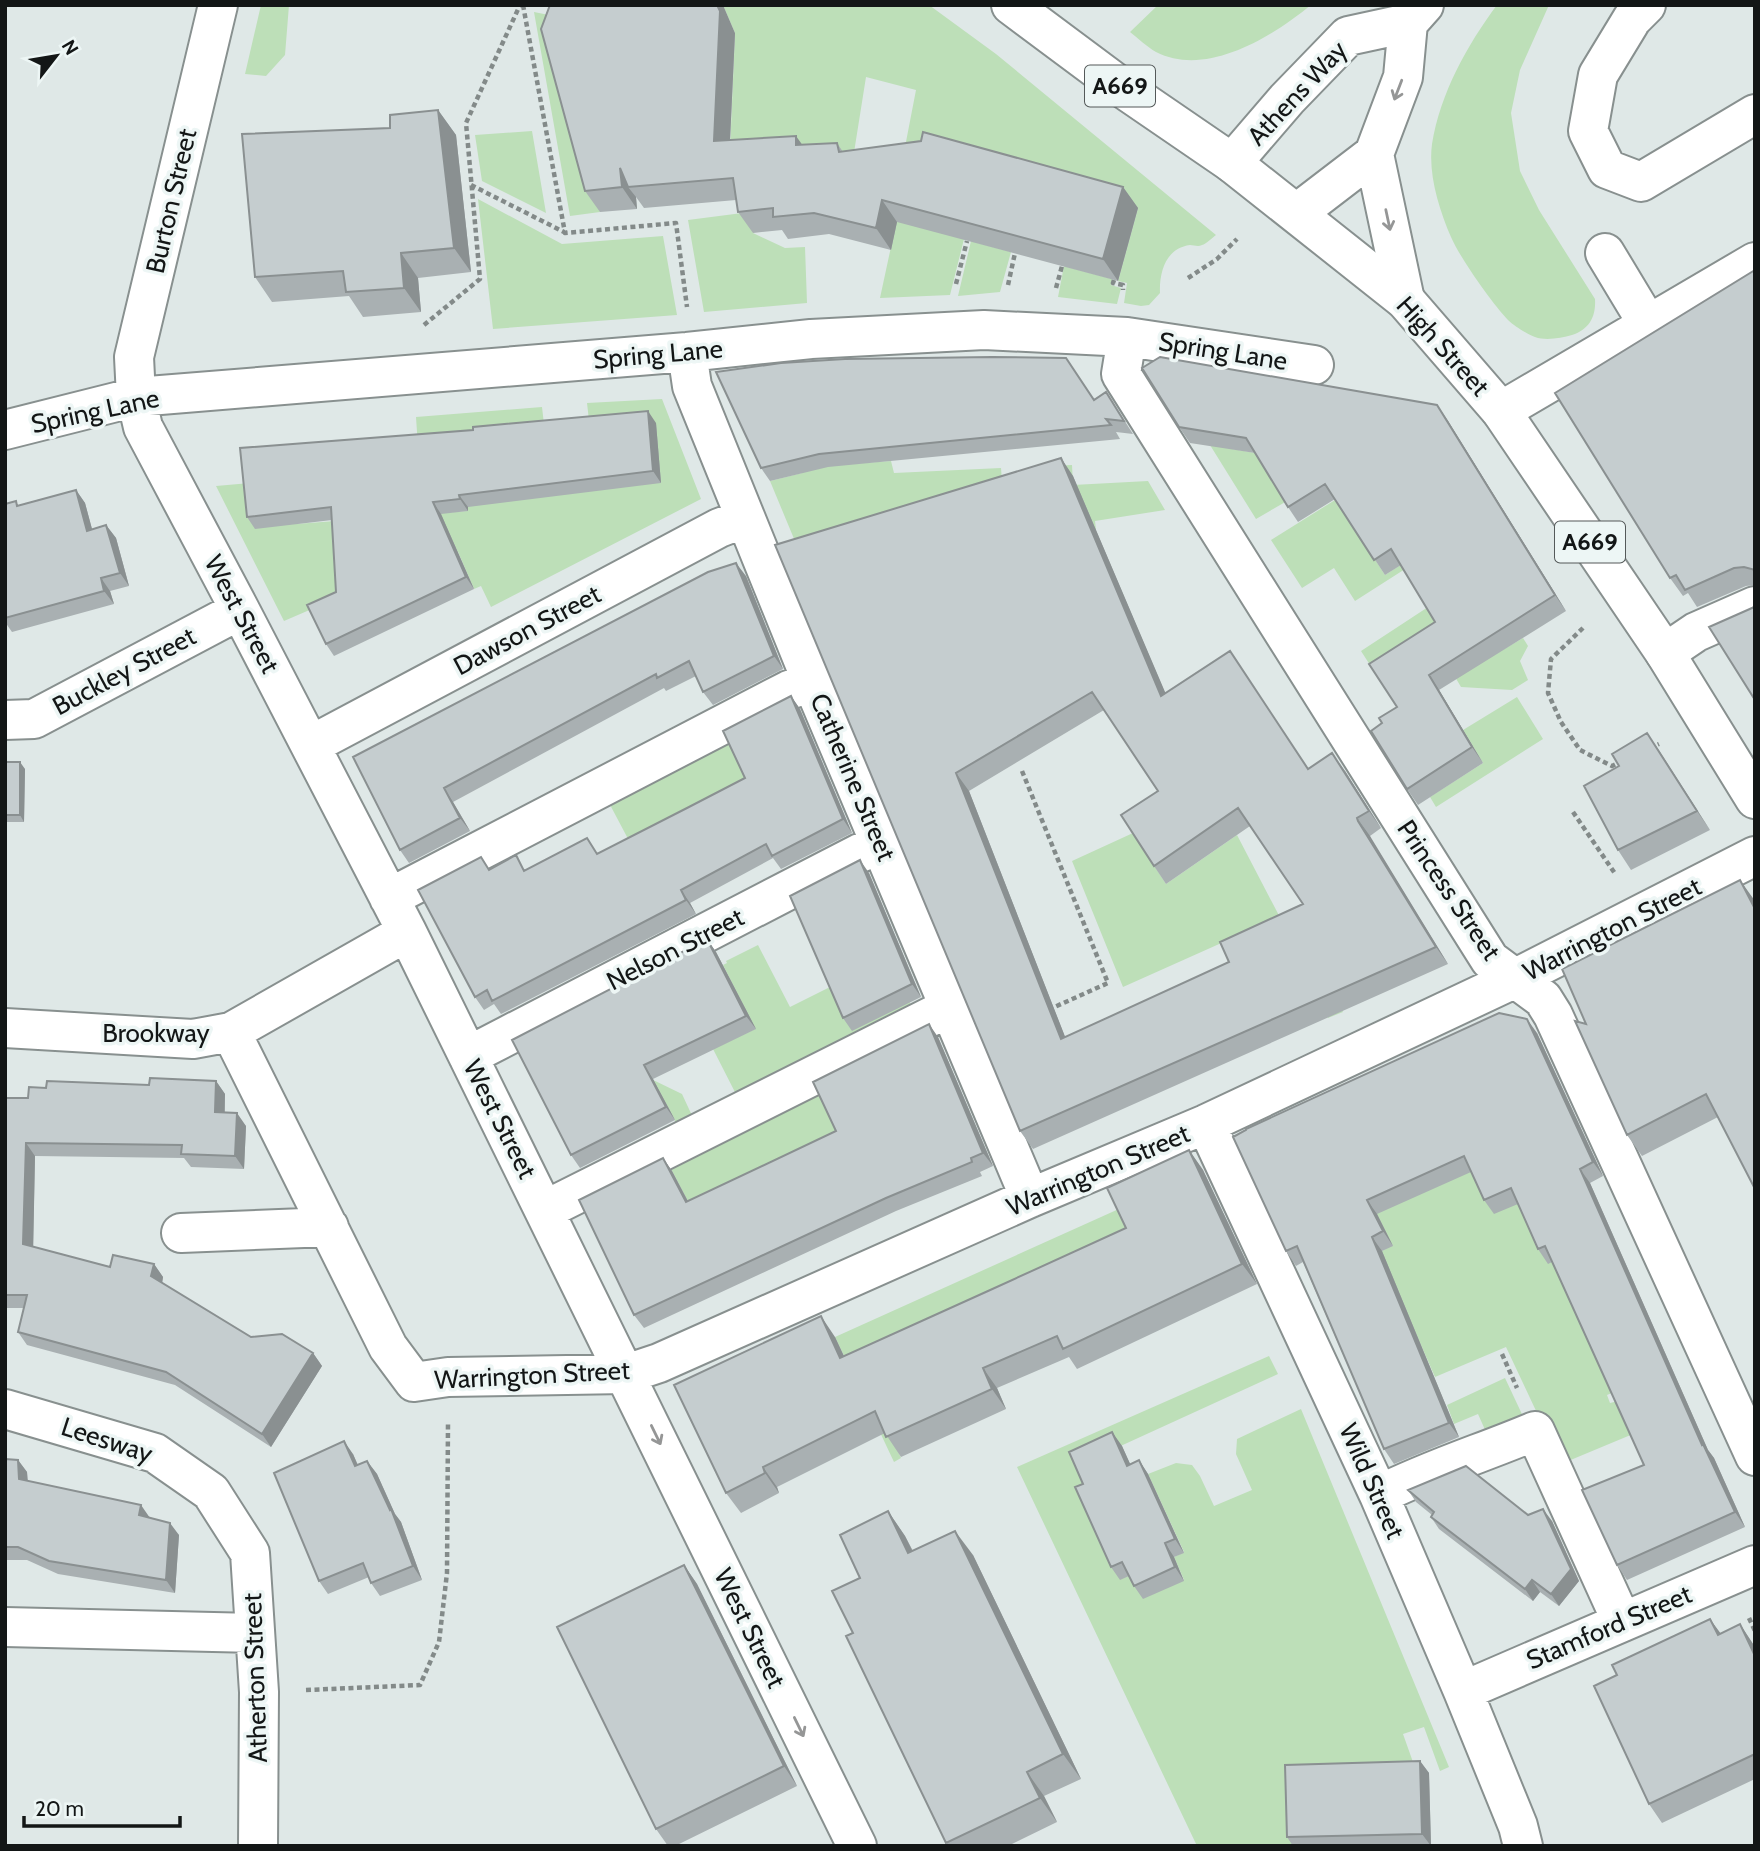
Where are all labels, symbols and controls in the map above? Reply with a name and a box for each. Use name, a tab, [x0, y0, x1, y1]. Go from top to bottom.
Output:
north arrow	[21, 21, 91, 91]
street label: Athens Way	[1241, 34, 1353, 152]
text: N	[57, 36, 83, 59]
road number: A669	[1085, 66, 1155, 106]
one-way arrow	[1391, 79, 1404, 100]
street label: Burton Street	[139, 125, 203, 276]
one-way arrow	[1381, 208, 1395, 231]
street label: High Street	[1390, 289, 1496, 403]
street label: Spring Lane	[1156, 325, 1290, 377]
street label: Spring Lane	[592, 332, 724, 376]
street label: Spring Lane	[28, 382, 162, 440]
road number: A669	[1555, 522, 1625, 562]
street label: West Street	[198, 549, 287, 679]
street label: Dawson Street	[448, 578, 606, 682]
street label: Buckley Street	[47, 620, 201, 722]
street label: Catherine Street	[803, 689, 903, 866]
street label: Princess Street	[1390, 814, 1508, 966]
street label: Warrington Street	[1518, 870, 1707, 988]
street label: Nelson Street	[601, 901, 749, 997]
street label: Brookway	[102, 1017, 210, 1049]
street label: West Street	[456, 1054, 544, 1184]
street label: Warrington Street	[1002, 1117, 1195, 1223]
street label: Warrington Street	[433, 1354, 631, 1396]
street label: Leesway	[57, 1410, 157, 1470]
street label: Wild Street	[1332, 1418, 1412, 1544]
one-way arrow	[649, 1424, 663, 1445]
street label: West Street	[707, 1563, 793, 1693]
street label: Stamford Street	[1522, 1578, 1697, 1676]
street label: Atherton Street	[236, 1592, 274, 1763]
one-way arrow	[793, 1716, 806, 1737]
scale bar	[24, 1784, 180, 1828]
text: 20 m	[35, 1796, 84, 1821]

